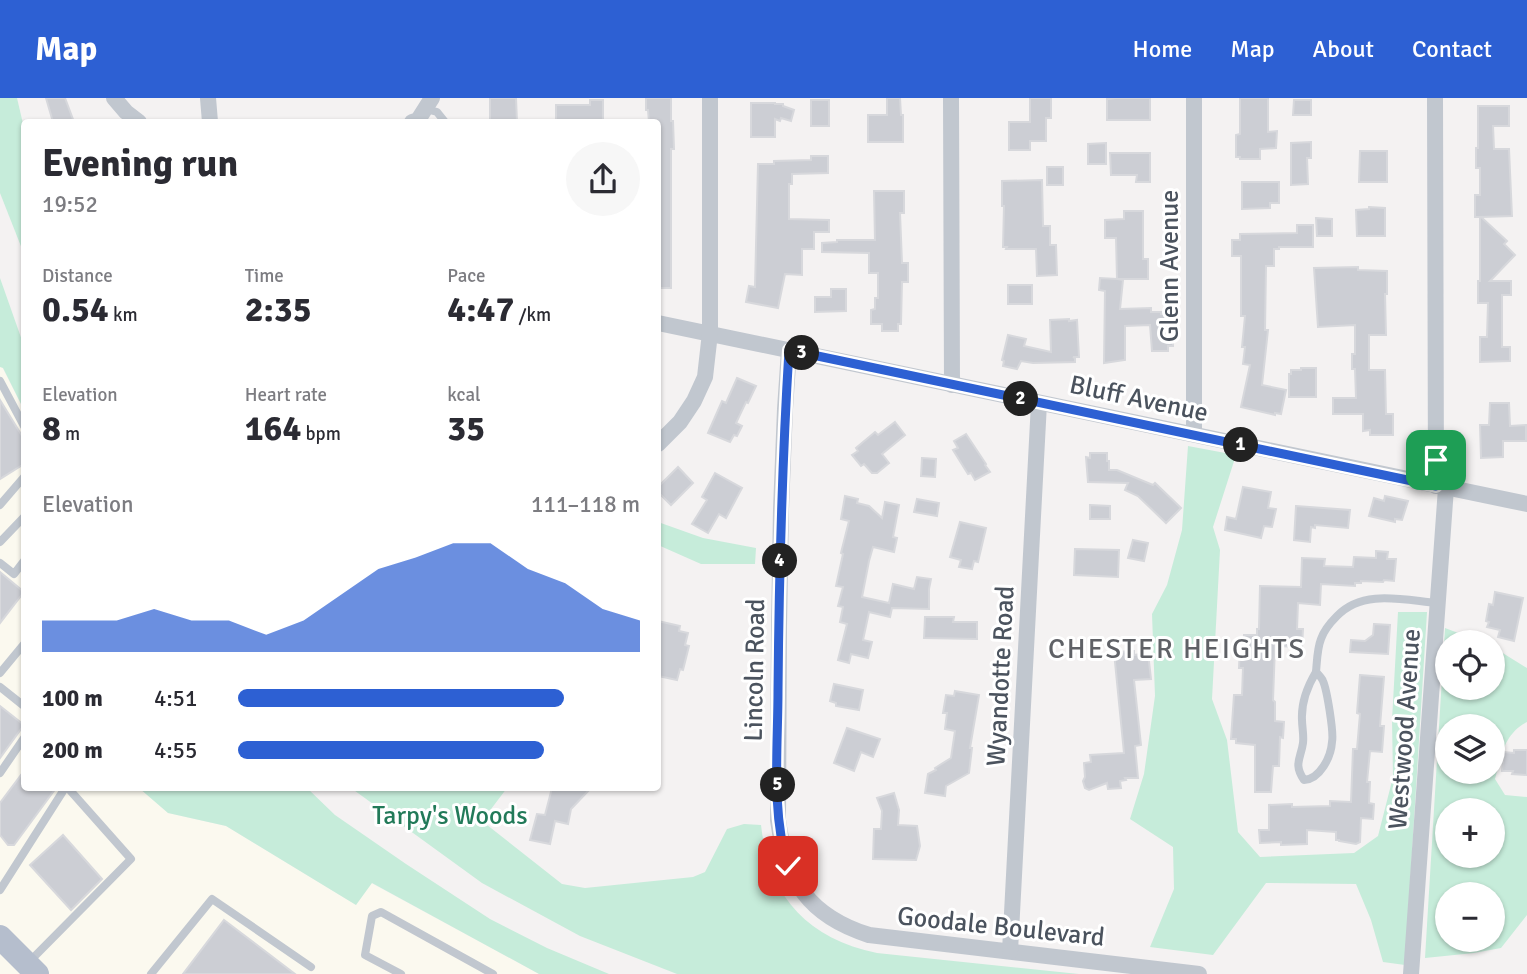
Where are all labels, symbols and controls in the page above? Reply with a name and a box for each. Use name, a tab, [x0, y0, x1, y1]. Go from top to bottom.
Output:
text: Map	[35, 29, 97, 70]
text: Home	[1132, 34, 1192, 64]
text: Map	[1230, 34, 1275, 64]
text: About	[1313, 34, 1374, 64]
text: Contact	[1412, 34, 1492, 64]
text: Evening run	[42, 140, 238, 187]
button: share	[566, 142, 640, 216]
text: 19:52	[42, 190, 98, 219]
street label: Glenn Avenue	[1154, 190, 1186, 342]
text: Distance	[42, 264, 113, 288]
text: Time	[245, 264, 284, 288]
text: Pace	[447, 264, 486, 288]
text: 0.54	[42, 288, 109, 331]
text: 2:35	[245, 288, 312, 331]
text: 4:47	[447, 288, 514, 331]
text: km	[109, 303, 138, 327]
text: /km	[514, 303, 551, 327]
pin: 3	[784, 336, 820, 370]
text: 3	[796, 340, 807, 364]
street label: Bluff Avenue	[1067, 369, 1211, 429]
pin: 2	[1004, 382, 1038, 416]
text: Elevation	[42, 383, 118, 407]
text: Heart rate	[245, 383, 327, 407]
text: kcal	[447, 383, 481, 407]
text: 2	[1015, 386, 1026, 410]
text: 8	[42, 407, 61, 450]
text: 164	[245, 407, 301, 450]
text: 35	[447, 407, 485, 450]
text: m	[61, 422, 80, 446]
text: bpm	[301, 422, 341, 446]
pin: 1	[1224, 428, 1258, 462]
pin	[1406, 430, 1466, 490]
text: 1	[1235, 432, 1246, 456]
icon: arrive	[1417, 441, 1455, 479]
text: Elevation	[42, 490, 134, 519]
text: 111–118 m	[531, 490, 640, 519]
pin: 4	[762, 544, 798, 578]
text: 4	[774, 548, 785, 572]
street label: Wyandotte Road	[980, 585, 1022, 767]
street label: Lincoln Road	[738, 598, 772, 742]
street label: Westwood Avenue	[1382, 628, 1428, 830]
map controls	[1435, 630, 1505, 952]
button: locate	[1435, 630, 1505, 700]
district label: CHESTER HEIGHTS	[1048, 632, 1306, 666]
text: 100 m	[42, 684, 103, 713]
text: 4:51	[154, 684, 197, 713]
button: layers	[1435, 714, 1505, 784]
text: 200 m	[42, 736, 103, 765]
text: 4:55	[154, 736, 197, 765]
pin: 5	[760, 768, 796, 802]
text: 5	[772, 772, 783, 796]
button: +	[1435, 798, 1505, 868]
park label: Tarpy's Woods	[372, 800, 528, 832]
pin	[758, 836, 818, 896]
icon: check	[769, 847, 807, 885]
button: −	[1435, 882, 1505, 952]
street label: Goodale Boulevard	[896, 900, 1106, 954]

